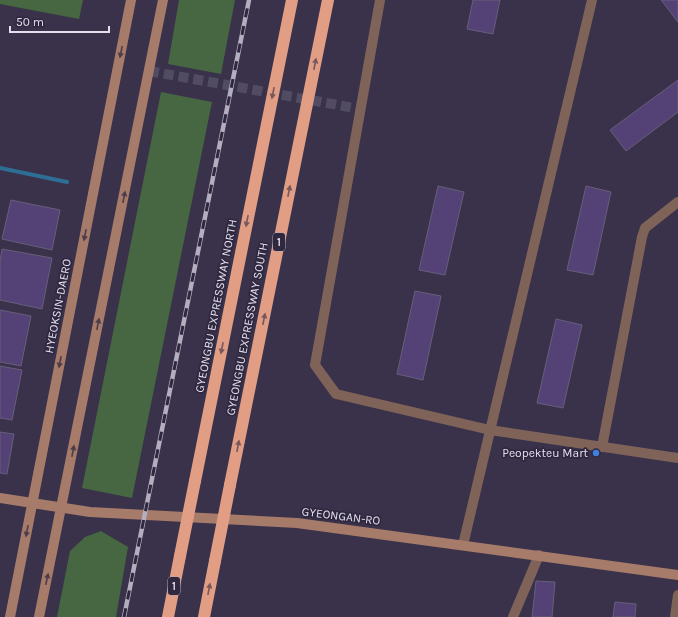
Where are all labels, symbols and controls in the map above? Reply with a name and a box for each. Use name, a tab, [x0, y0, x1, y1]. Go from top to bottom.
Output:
scale bar	[10, 8, 109, 34]
text: 50 m	[16, 15, 44, 29]
one-way arrow	[117, 46, 123, 58]
one-way arrow	[312, 58, 318, 70]
one-way arrow	[270, 87, 276, 99]
one-way arrow	[287, 185, 293, 198]
one-way arrow	[121, 190, 127, 203]
one-way arrow	[244, 214, 250, 227]
street label: GYEONGBU EXPRESSWAY NORTH	[192, 218, 240, 394]
one-way arrow	[82, 228, 88, 241]
road number: 1	[273, 233, 285, 251]
street label: GYEONGBU EXPRESSWAY SOUTH	[223, 241, 271, 417]
street label: HYEOKSIN-DAERO	[42, 257, 74, 354]
one-way arrow	[261, 313, 267, 325]
one-way arrow	[96, 318, 102, 330]
one-way arrow	[218, 342, 224, 354]
one-way arrow	[57, 356, 63, 368]
one-way arrow	[235, 440, 241, 452]
one-way arrow	[70, 445, 76, 458]
place label: Peopekteu Mart	[502, 446, 588, 460]
marker: Peopekteu Mart	[591, 448, 601, 458]
street label: GYEONGAN-RO	[301, 504, 381, 528]
one-way arrow	[24, 525, 30, 537]
one-way arrow	[44, 573, 50, 585]
road number: 1	[168, 577, 180, 595]
one-way arrow	[207, 583, 213, 595]

